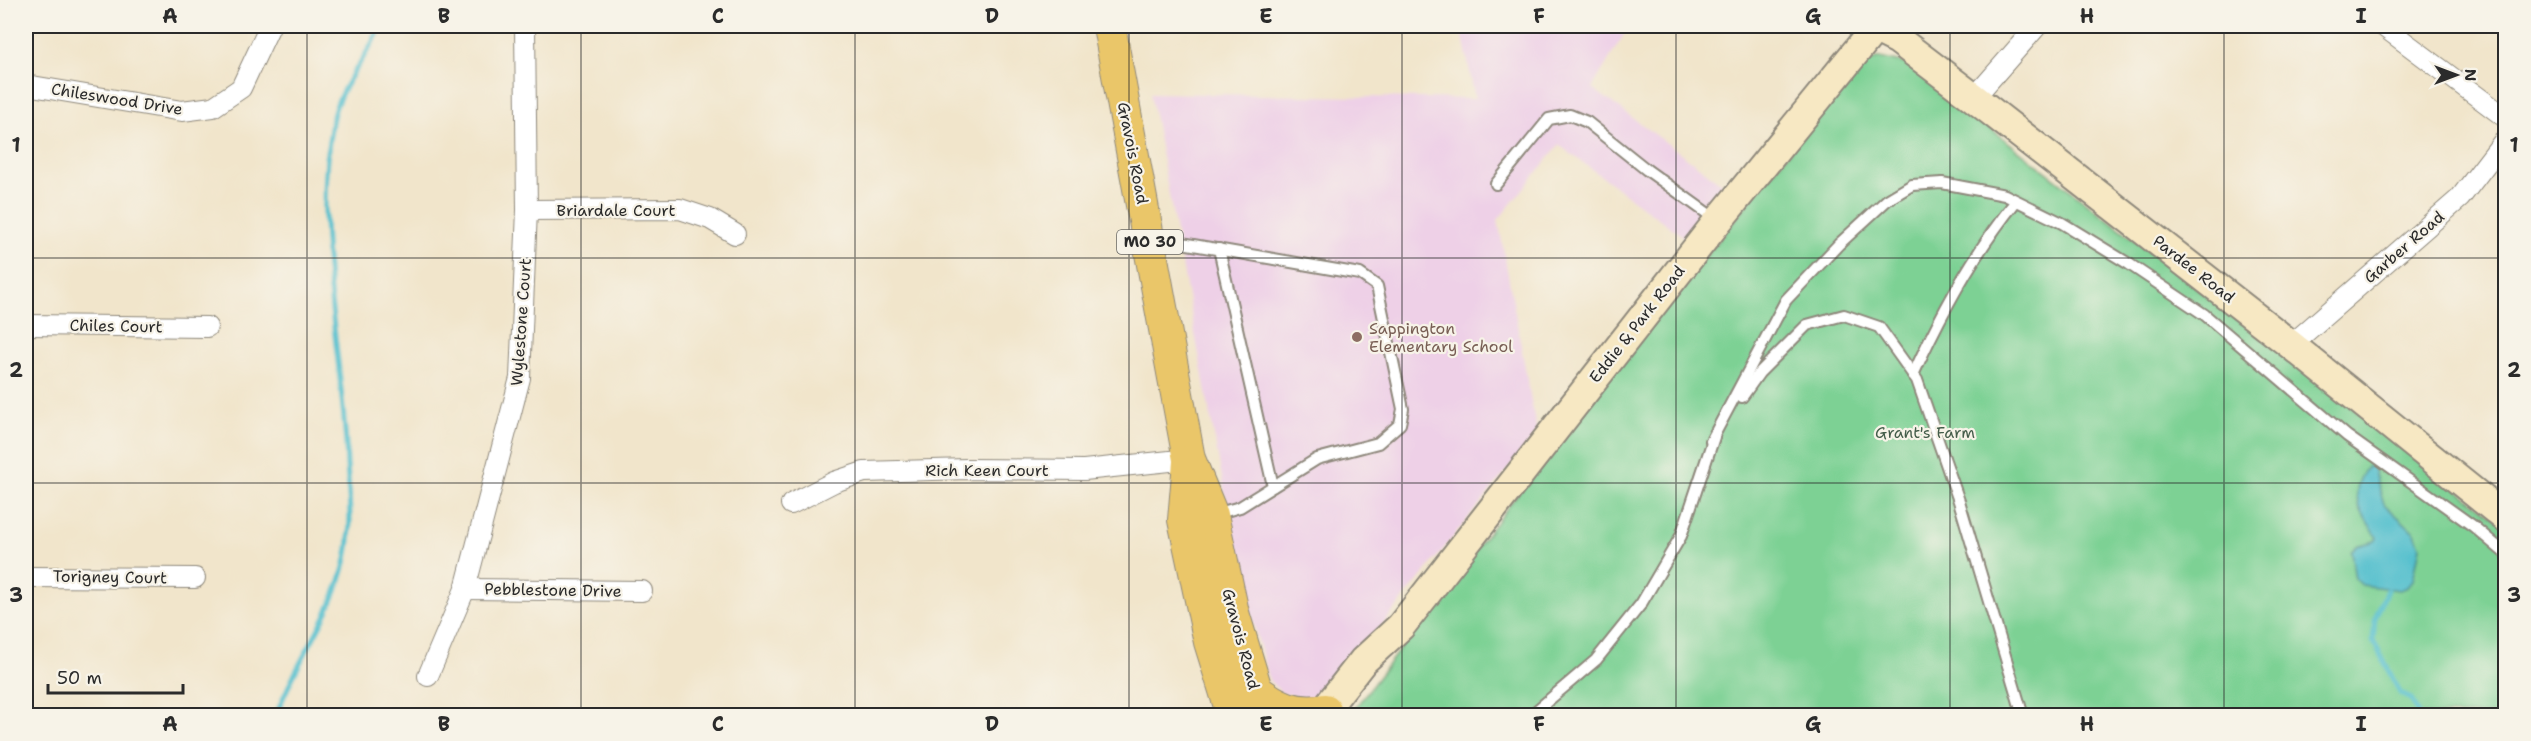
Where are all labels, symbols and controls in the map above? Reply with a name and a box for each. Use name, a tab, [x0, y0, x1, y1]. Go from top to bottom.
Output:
text: A	[162, 3, 178, 29]
text: B	[438, 3, 450, 29]
text: C	[712, 3, 724, 29]
text: D	[985, 3, 999, 29]
text: E	[1259, 3, 1273, 29]
text: F	[1533, 3, 1545, 29]
text: G	[1805, 3, 1821, 29]
text: H	[2080, 3, 2094, 29]
text: I	[2355, 3, 2367, 29]
north arrow	[2426, 45, 2486, 105]
text: N	[2460, 69, 2481, 81]
street label: Chileswood Drive	[50, 78, 184, 120]
street label: Gravois Road	[1113, 100, 1153, 206]
text: 1	[11, 132, 21, 158]
text: 1	[2509, 132, 2519, 158]
street label: Briardale Court	[557, 200, 675, 221]
street label: Garber Road	[2359, 206, 2449, 288]
road number: MO 30	[1117, 230, 1183, 254]
street label: Pardee Road	[2149, 230, 2239, 308]
street label: Wylestone Court	[506, 257, 536, 387]
street label: Eddie & Park Road	[1584, 261, 1690, 387]
street label: Chiles Court	[69, 315, 163, 337]
place label: Sappington Elementary School	[1369, 318, 1513, 357]
marker: Sappington Elementary School	[1350, 330, 1364, 344]
text: 2	[9, 357, 23, 383]
text: 2	[2507, 357, 2521, 383]
park label: Grant's Farm	[1875, 422, 1975, 443]
street label: Rich Keen Court	[925, 460, 1049, 481]
street label: Torigney Court	[53, 566, 167, 588]
street label: Pebblestone Drive	[484, 578, 622, 602]
text: 3	[9, 582, 23, 608]
text: 3	[2507, 582, 2521, 608]
street label: Gravois Road	[1217, 586, 1265, 692]
scale bar	[48, 657, 183, 695]
text: 50 m	[57, 666, 102, 690]
text: A	[162, 711, 178, 737]
text: B	[438, 711, 450, 737]
text: C	[712, 711, 724, 737]
text: D	[985, 711, 999, 737]
text: E	[1259, 711, 1273, 737]
text: F	[1533, 711, 1545, 737]
text: G	[1805, 711, 1821, 737]
text: H	[2080, 711, 2094, 737]
text: I	[2355, 711, 2367, 737]

